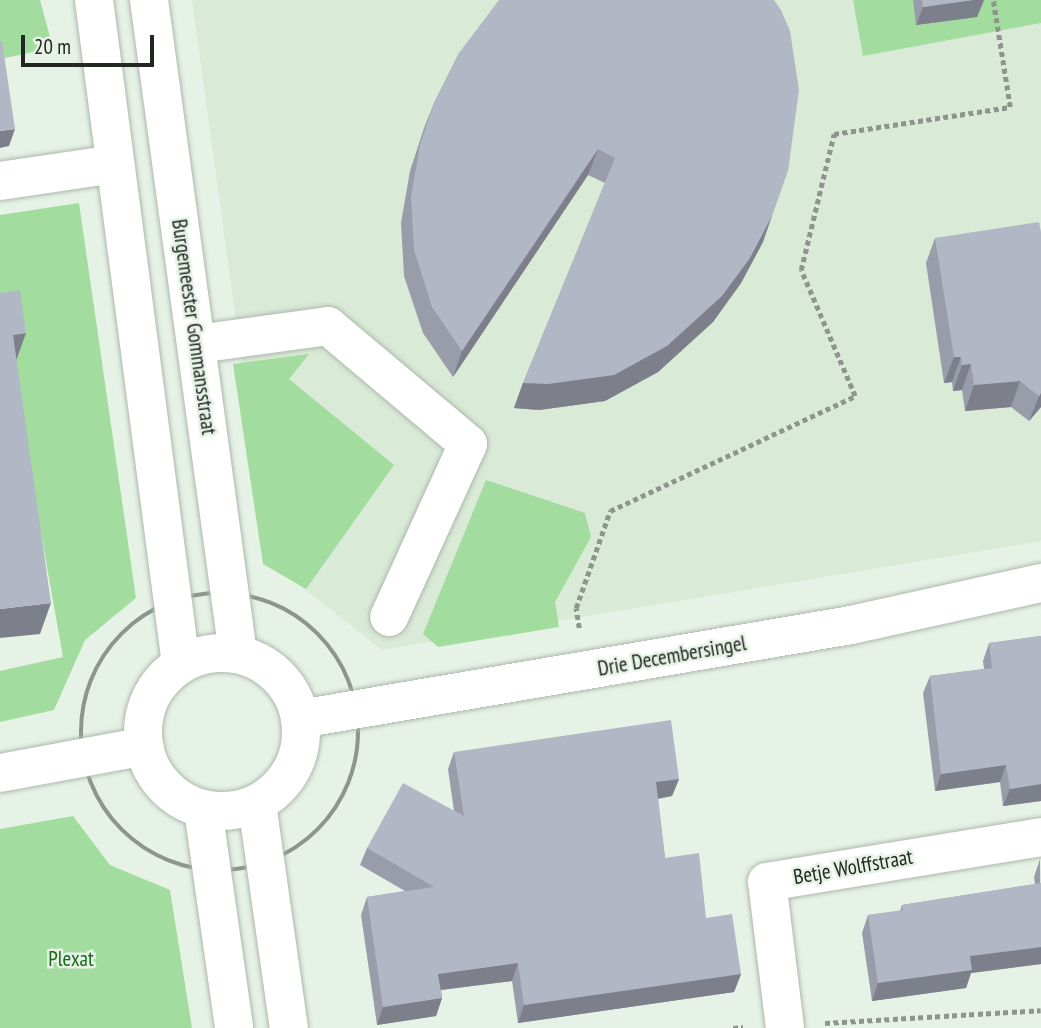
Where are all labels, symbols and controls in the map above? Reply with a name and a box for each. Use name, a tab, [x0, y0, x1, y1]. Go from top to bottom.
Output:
scale bar	[24, 21, 158, 65]
text: 20 m	[34, 33, 71, 60]
street label: Burgemeester Gommansstraat	[166, 218, 222, 436]
street label: Drie Decembersingel	[596, 631, 748, 681]
street label: Betje Wolffstraat	[791, 844, 915, 890]
park label: Plexat	[48, 946, 94, 972]

